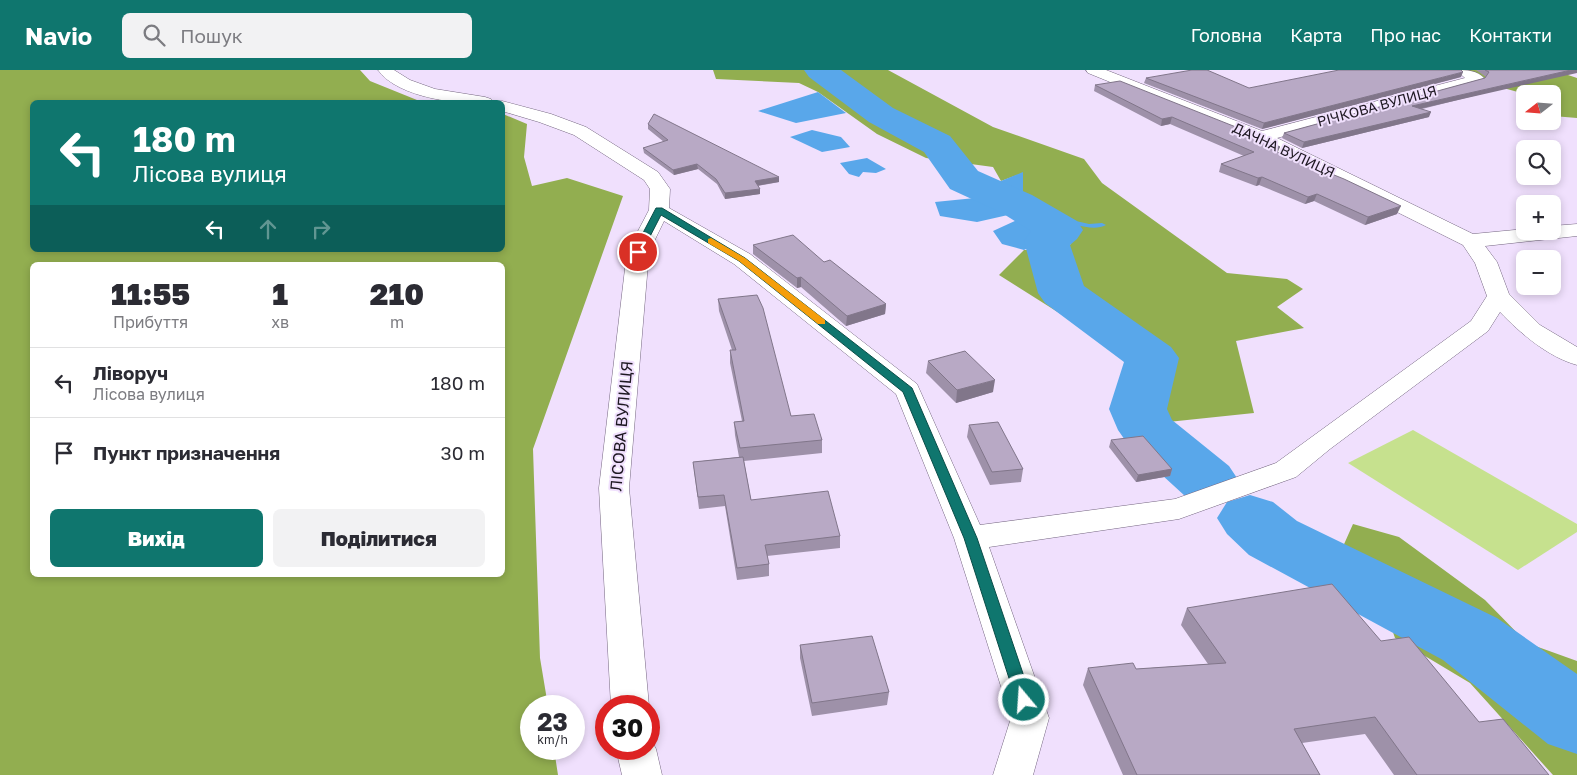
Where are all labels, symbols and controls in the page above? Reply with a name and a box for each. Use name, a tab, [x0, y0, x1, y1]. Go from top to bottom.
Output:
search box	[122, 13, 472, 58]
text: Navio	[25, 21, 92, 50]
icon: search	[140, 21, 168, 49]
text: Пошук	[180, 24, 243, 47]
text: Головна	[1191, 24, 1262, 46]
text: Карта	[1290, 24, 1342, 46]
text: Про нас	[1370, 24, 1441, 46]
text: Контакти	[1469, 24, 1552, 46]
street label: РІЧКОВА ВУЛИЦЯ	[1315, 81, 1439, 130]
north arrow	[1516, 85, 1561, 130]
map controls	[1516, 85, 1561, 295]
text: 180 m	[133, 118, 236, 160]
street label: ДАЧНА ВУЛИЦЯ	[1231, 118, 1338, 181]
icon: left	[50, 120, 115, 185]
button: search	[1516, 140, 1561, 185]
text: Лісова вулиця	[133, 160, 287, 187]
button: +	[1516, 195, 1561, 240]
icon: left	[201, 215, 229, 243]
icon: ahead	[254, 215, 282, 243]
icon: right	[307, 215, 335, 243]
pin	[617, 231, 659, 273]
icon: arrive	[624, 238, 652, 266]
button: −	[1516, 250, 1561, 295]
text: 11:55	[111, 276, 190, 312]
text: 1	[272, 276, 288, 312]
text: 210	[370, 276, 424, 312]
text: Прибуття	[113, 312, 188, 332]
text: хв	[271, 312, 289, 332]
text: m	[390, 312, 404, 332]
street label: ЛІСОВА ВУЛИЦЯ	[605, 360, 637, 492]
text: Ліворуч	[93, 361, 168, 384]
icon: left	[50, 369, 78, 397]
text: 180 m	[431, 371, 485, 394]
text: Лісова вулиця	[93, 384, 205, 404]
icon: arrive	[50, 439, 78, 467]
text: Пункт призначення	[93, 441, 280, 464]
text: 30 m	[441, 441, 485, 464]
button: Вихід	[50, 509, 263, 567]
button: Поділитися	[273, 509, 485, 567]
position arrow	[997, 673, 1049, 725]
speed limit sign: 30	[595, 695, 660, 760]
text: 23	[537, 706, 568, 737]
text: km/h	[537, 732, 568, 747]

